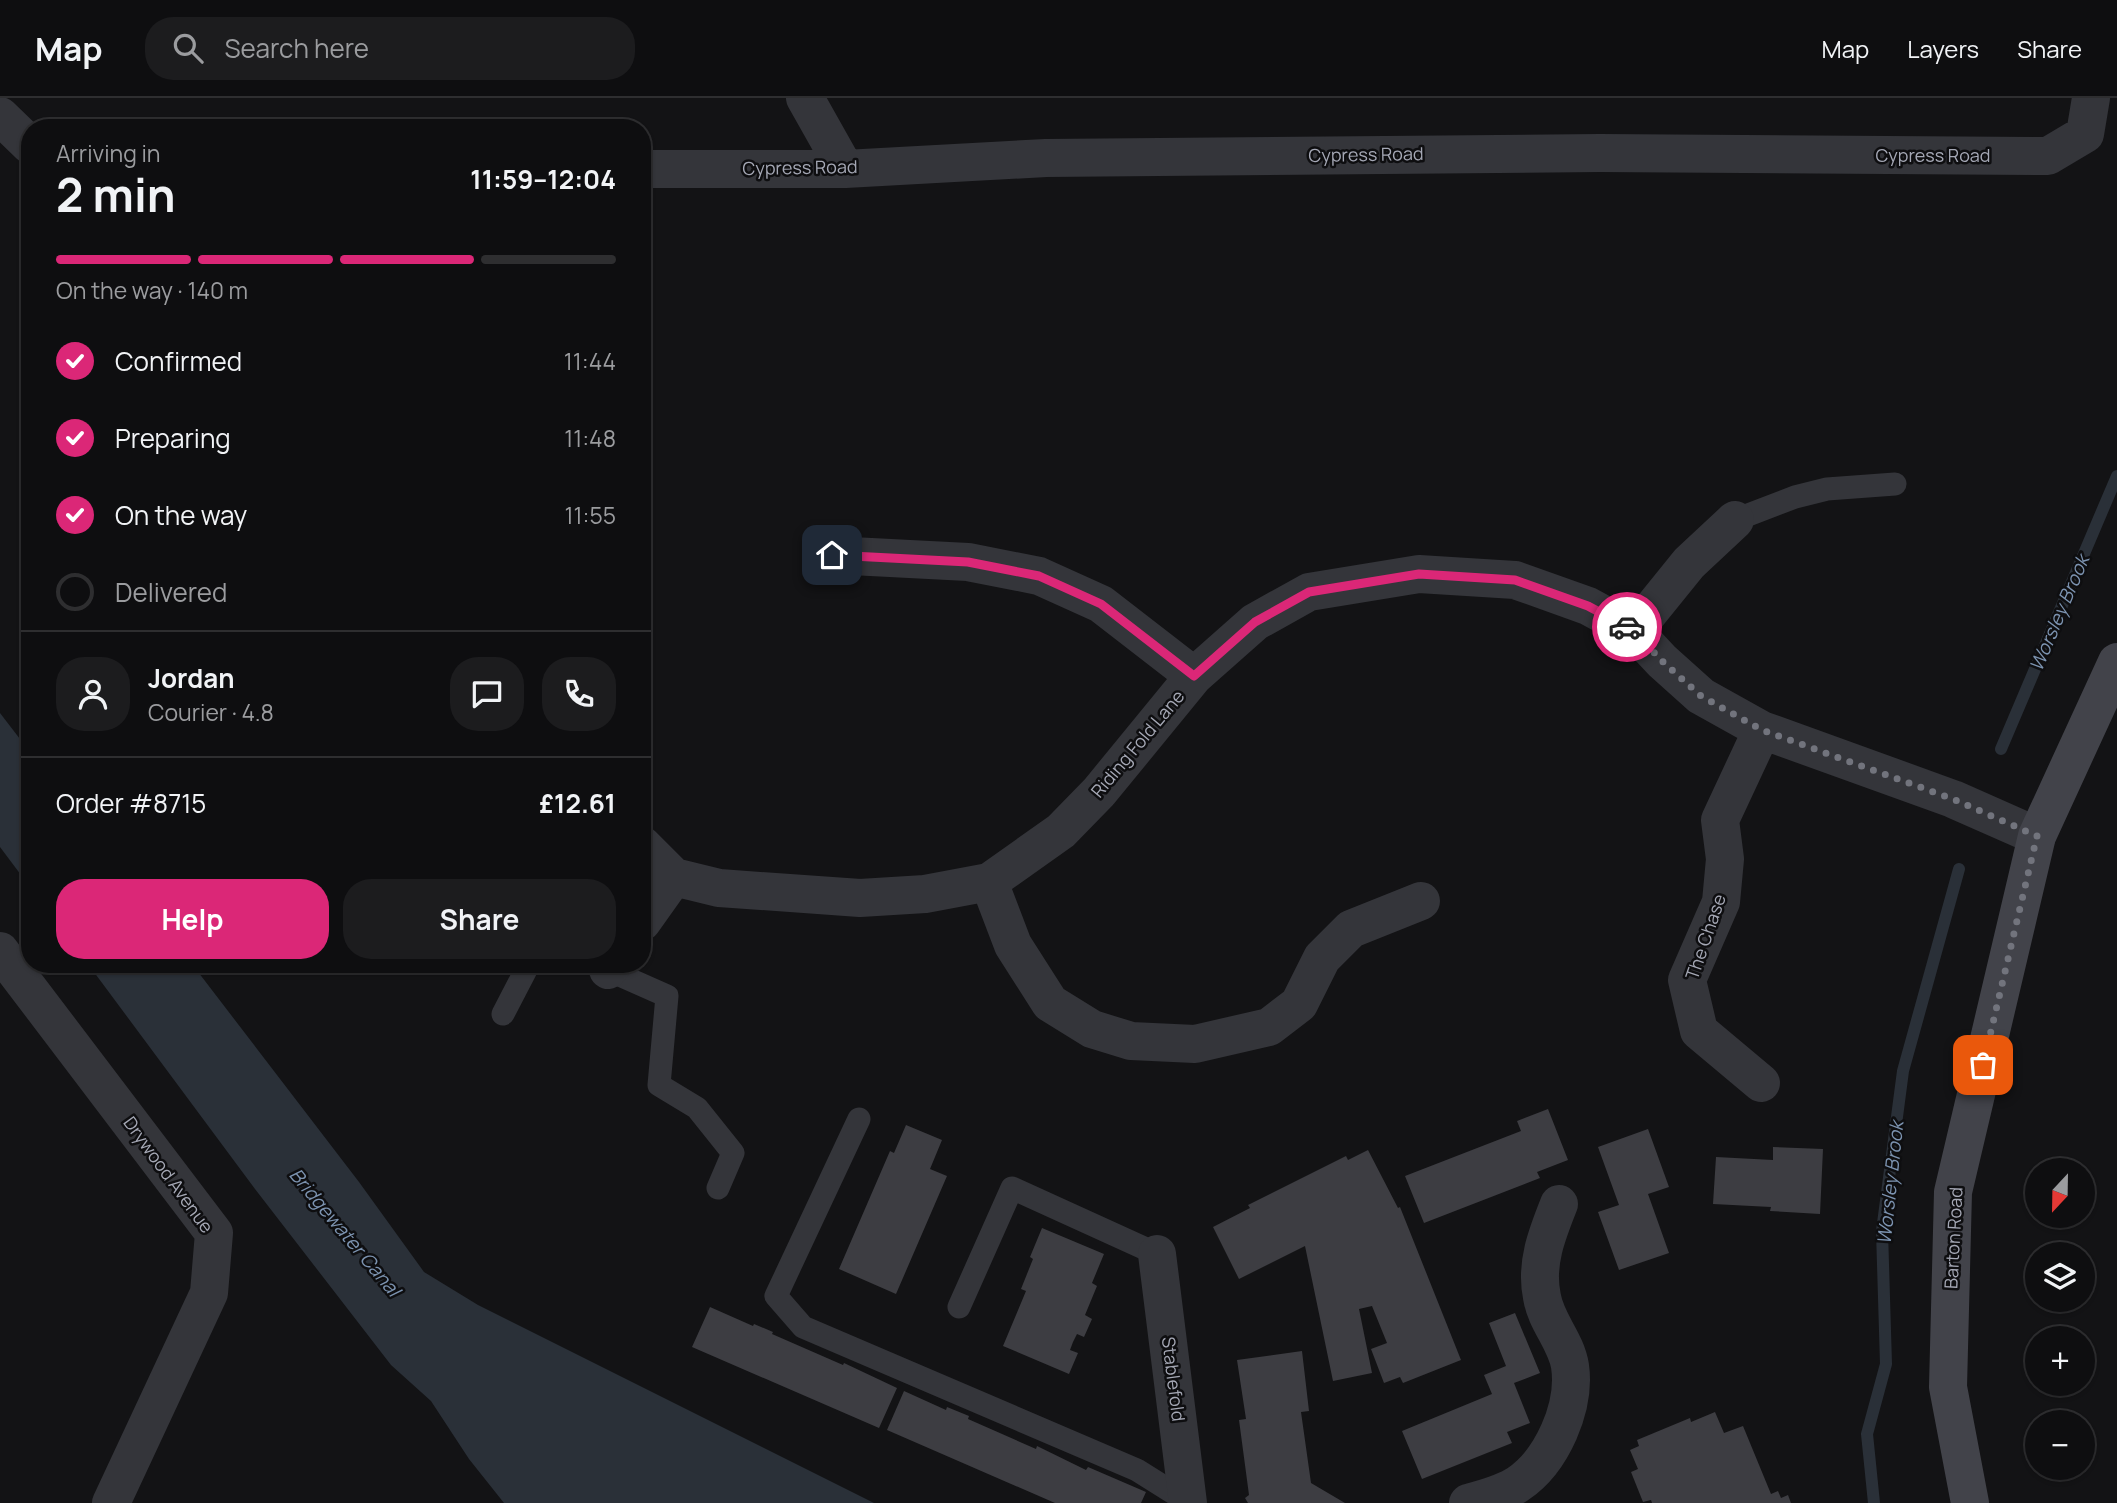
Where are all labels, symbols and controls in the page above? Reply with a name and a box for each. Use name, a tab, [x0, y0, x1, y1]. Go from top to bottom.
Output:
search box	[145, 17, 635, 80]
text: Map	[35, 26, 103, 71]
icon: search	[169, 29, 207, 67]
text: Search here	[225, 30, 369, 66]
text: Map	[1822, 32, 1869, 65]
text: Layers	[1907, 32, 1979, 65]
text: Share	[2017, 32, 2082, 65]
text: Arriving in	[56, 137, 161, 169]
street label: Cypress Road	[1308, 141, 1424, 167]
street label: Cypress Road	[1875, 143, 1991, 167]
street label: Cypress Road	[742, 154, 858, 180]
text: 11:59–12:04	[470, 161, 616, 197]
text: 2 min	[56, 163, 176, 226]
text: On the way · 140 m	[56, 274, 248, 306]
icon: check	[56, 342, 94, 380]
text: Confirmed	[115, 343, 242, 379]
text: 11:44	[564, 345, 616, 377]
icon: check	[56, 419, 94, 457]
text: Preparing	[115, 420, 231, 456]
text: 11:48	[564, 422, 616, 454]
icon: check	[56, 496, 94, 534]
text: On the way	[115, 497, 247, 533]
text: 11:55	[565, 499, 616, 531]
pin	[802, 525, 862, 585]
icon: home	[813, 536, 851, 574]
water label: Worsley Brook	[2023, 549, 2096, 675]
text: Delivered	[115, 574, 227, 610]
courier	[1592, 592, 1662, 662]
icon: car	[1608, 608, 1646, 646]
button: person	[56, 657, 130, 731]
button: chat	[450, 657, 524, 731]
button: phone	[542, 657, 616, 731]
text: Jordan	[148, 660, 234, 696]
street label: Riding Fold Lane	[1085, 684, 1189, 802]
text: Courier · 4.8	[148, 696, 274, 728]
text: Order #8715	[56, 785, 206, 821]
text: £12.61	[539, 785, 616, 821]
button: Help	[56, 879, 329, 959]
button: Share	[343, 879, 616, 959]
street label: The Chase	[1679, 891, 1731, 983]
pin	[1953, 1035, 2013, 1095]
icon: bag	[1964, 1046, 2002, 1084]
street label: Drywood Avenue	[118, 1111, 219, 1238]
water label: Worsley Brook	[1871, 1118, 1910, 1246]
north arrow	[2025, 1158, 2095, 1228]
map controls	[2025, 1158, 2095, 1480]
water label: Bridgewater Canal	[284, 1162, 408, 1304]
street label: Barton Road	[1938, 1186, 1968, 1289]
button: layers	[2025, 1242, 2095, 1312]
button: +	[2025, 1326, 2095, 1396]
street label: Stablefold	[1157, 1335, 1191, 1423]
button: −	[2025, 1410, 2095, 1480]

